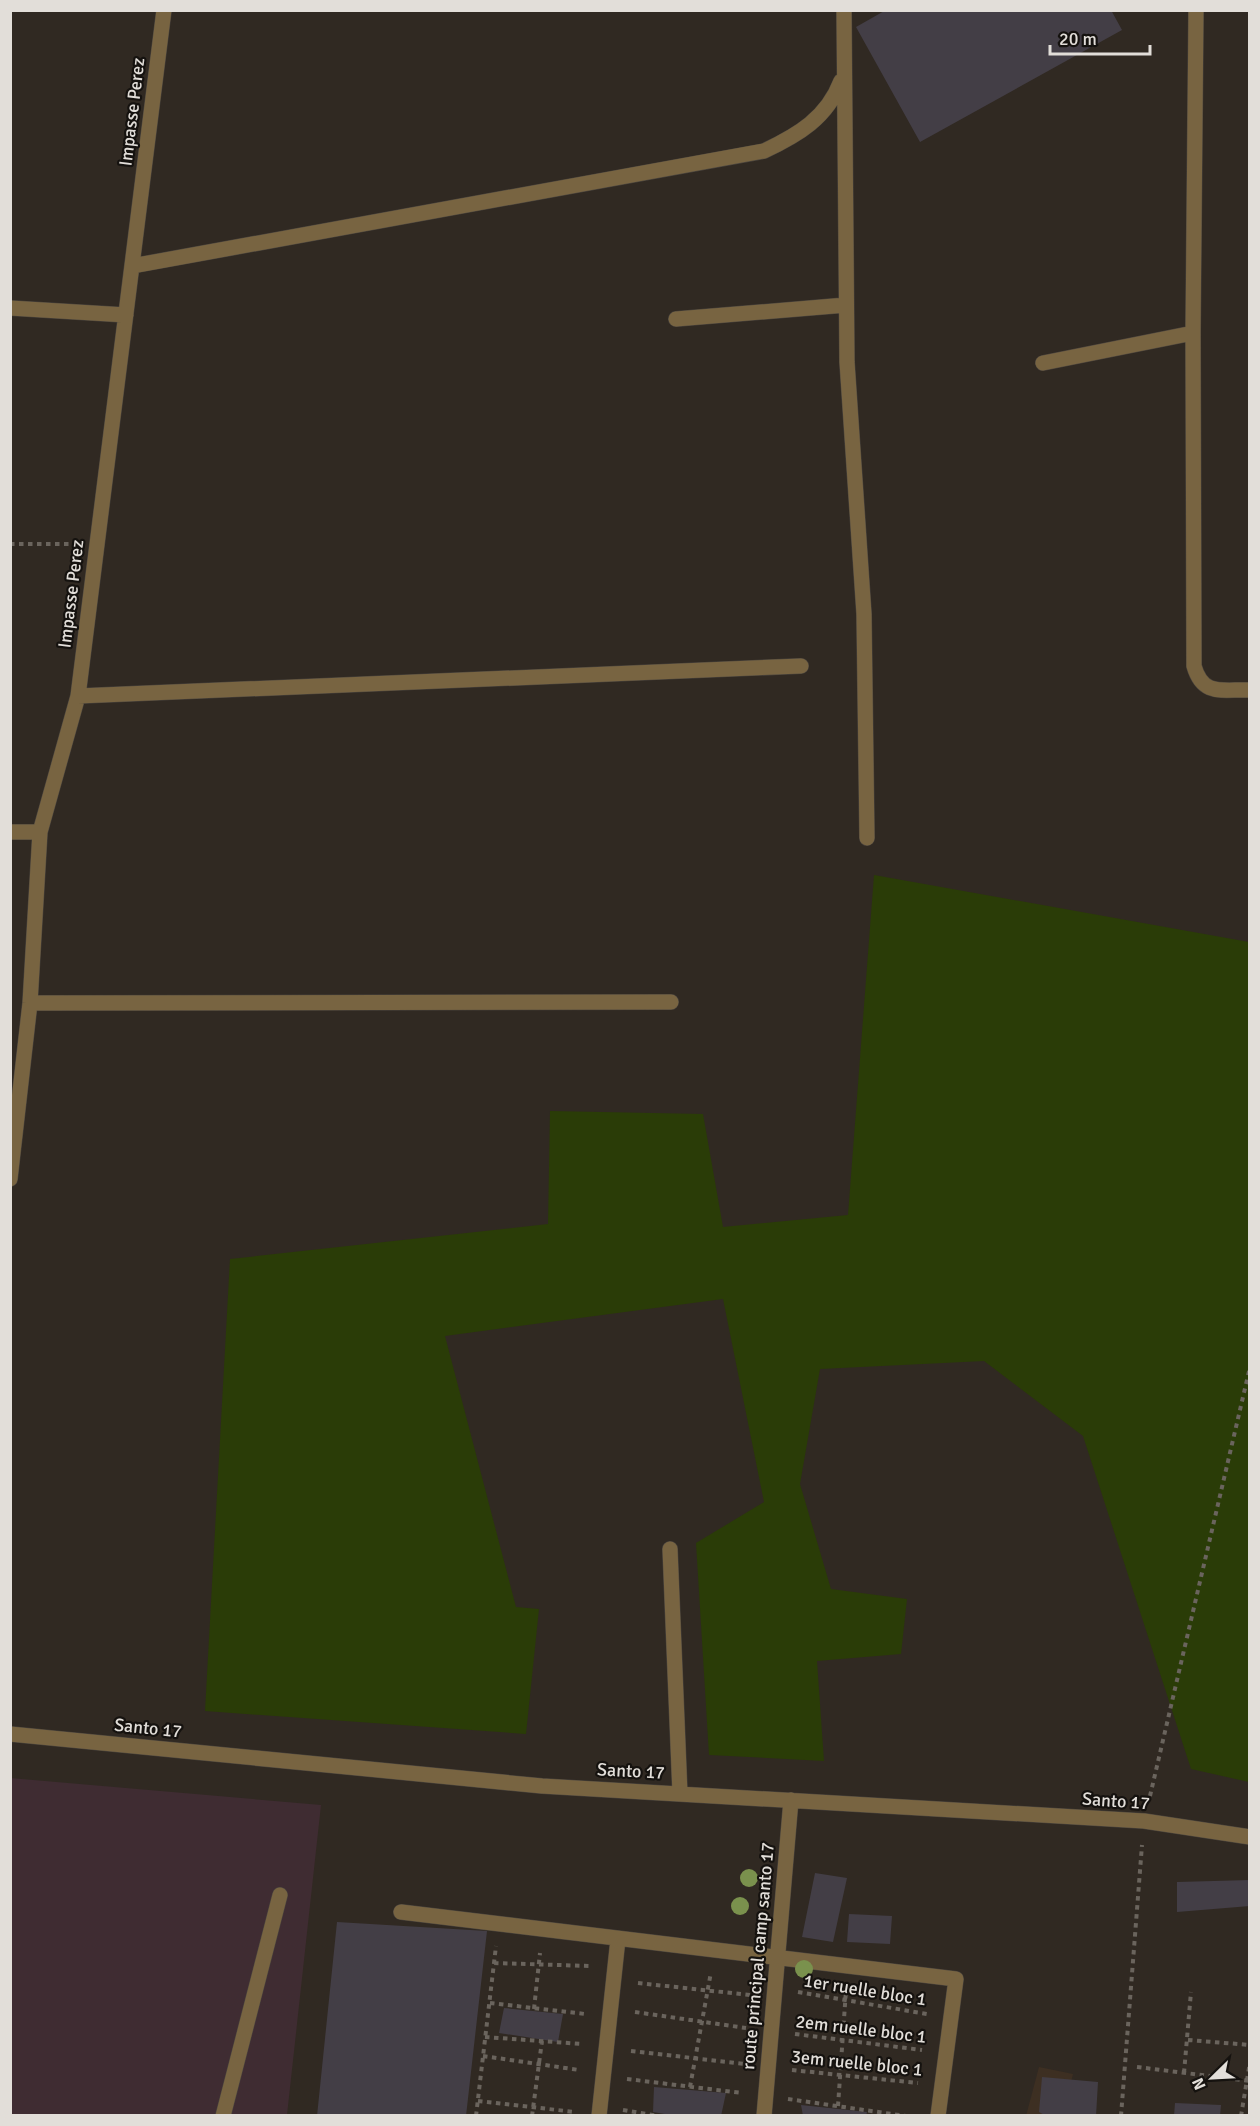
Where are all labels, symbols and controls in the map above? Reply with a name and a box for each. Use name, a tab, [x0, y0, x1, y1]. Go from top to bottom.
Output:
scale bar	[1050, 18, 1150, 56]
text: 20 m	[1059, 28, 1097, 50]
street label: Impasse Perez	[114, 57, 150, 167]
street label: Impasse Perez	[53, 539, 89, 649]
street label: Santo 17	[113, 1714, 183, 1742]
street label: Santo 17	[597, 1758, 665, 1784]
street label: Santo 17	[1081, 1788, 1151, 1814]
street label: route principal camp santo 17	[737, 1841, 779, 2071]
street label: 1er ruelle bloc 1	[802, 1969, 928, 2011]
street label: 2em ruelle bloc 1	[794, 2010, 928, 2048]
street label: 3em ruelle bloc 1	[790, 2045, 924, 2081]
north arrow	[1182, 2048, 1242, 2108]
text: N	[1188, 2075, 1211, 2093]

